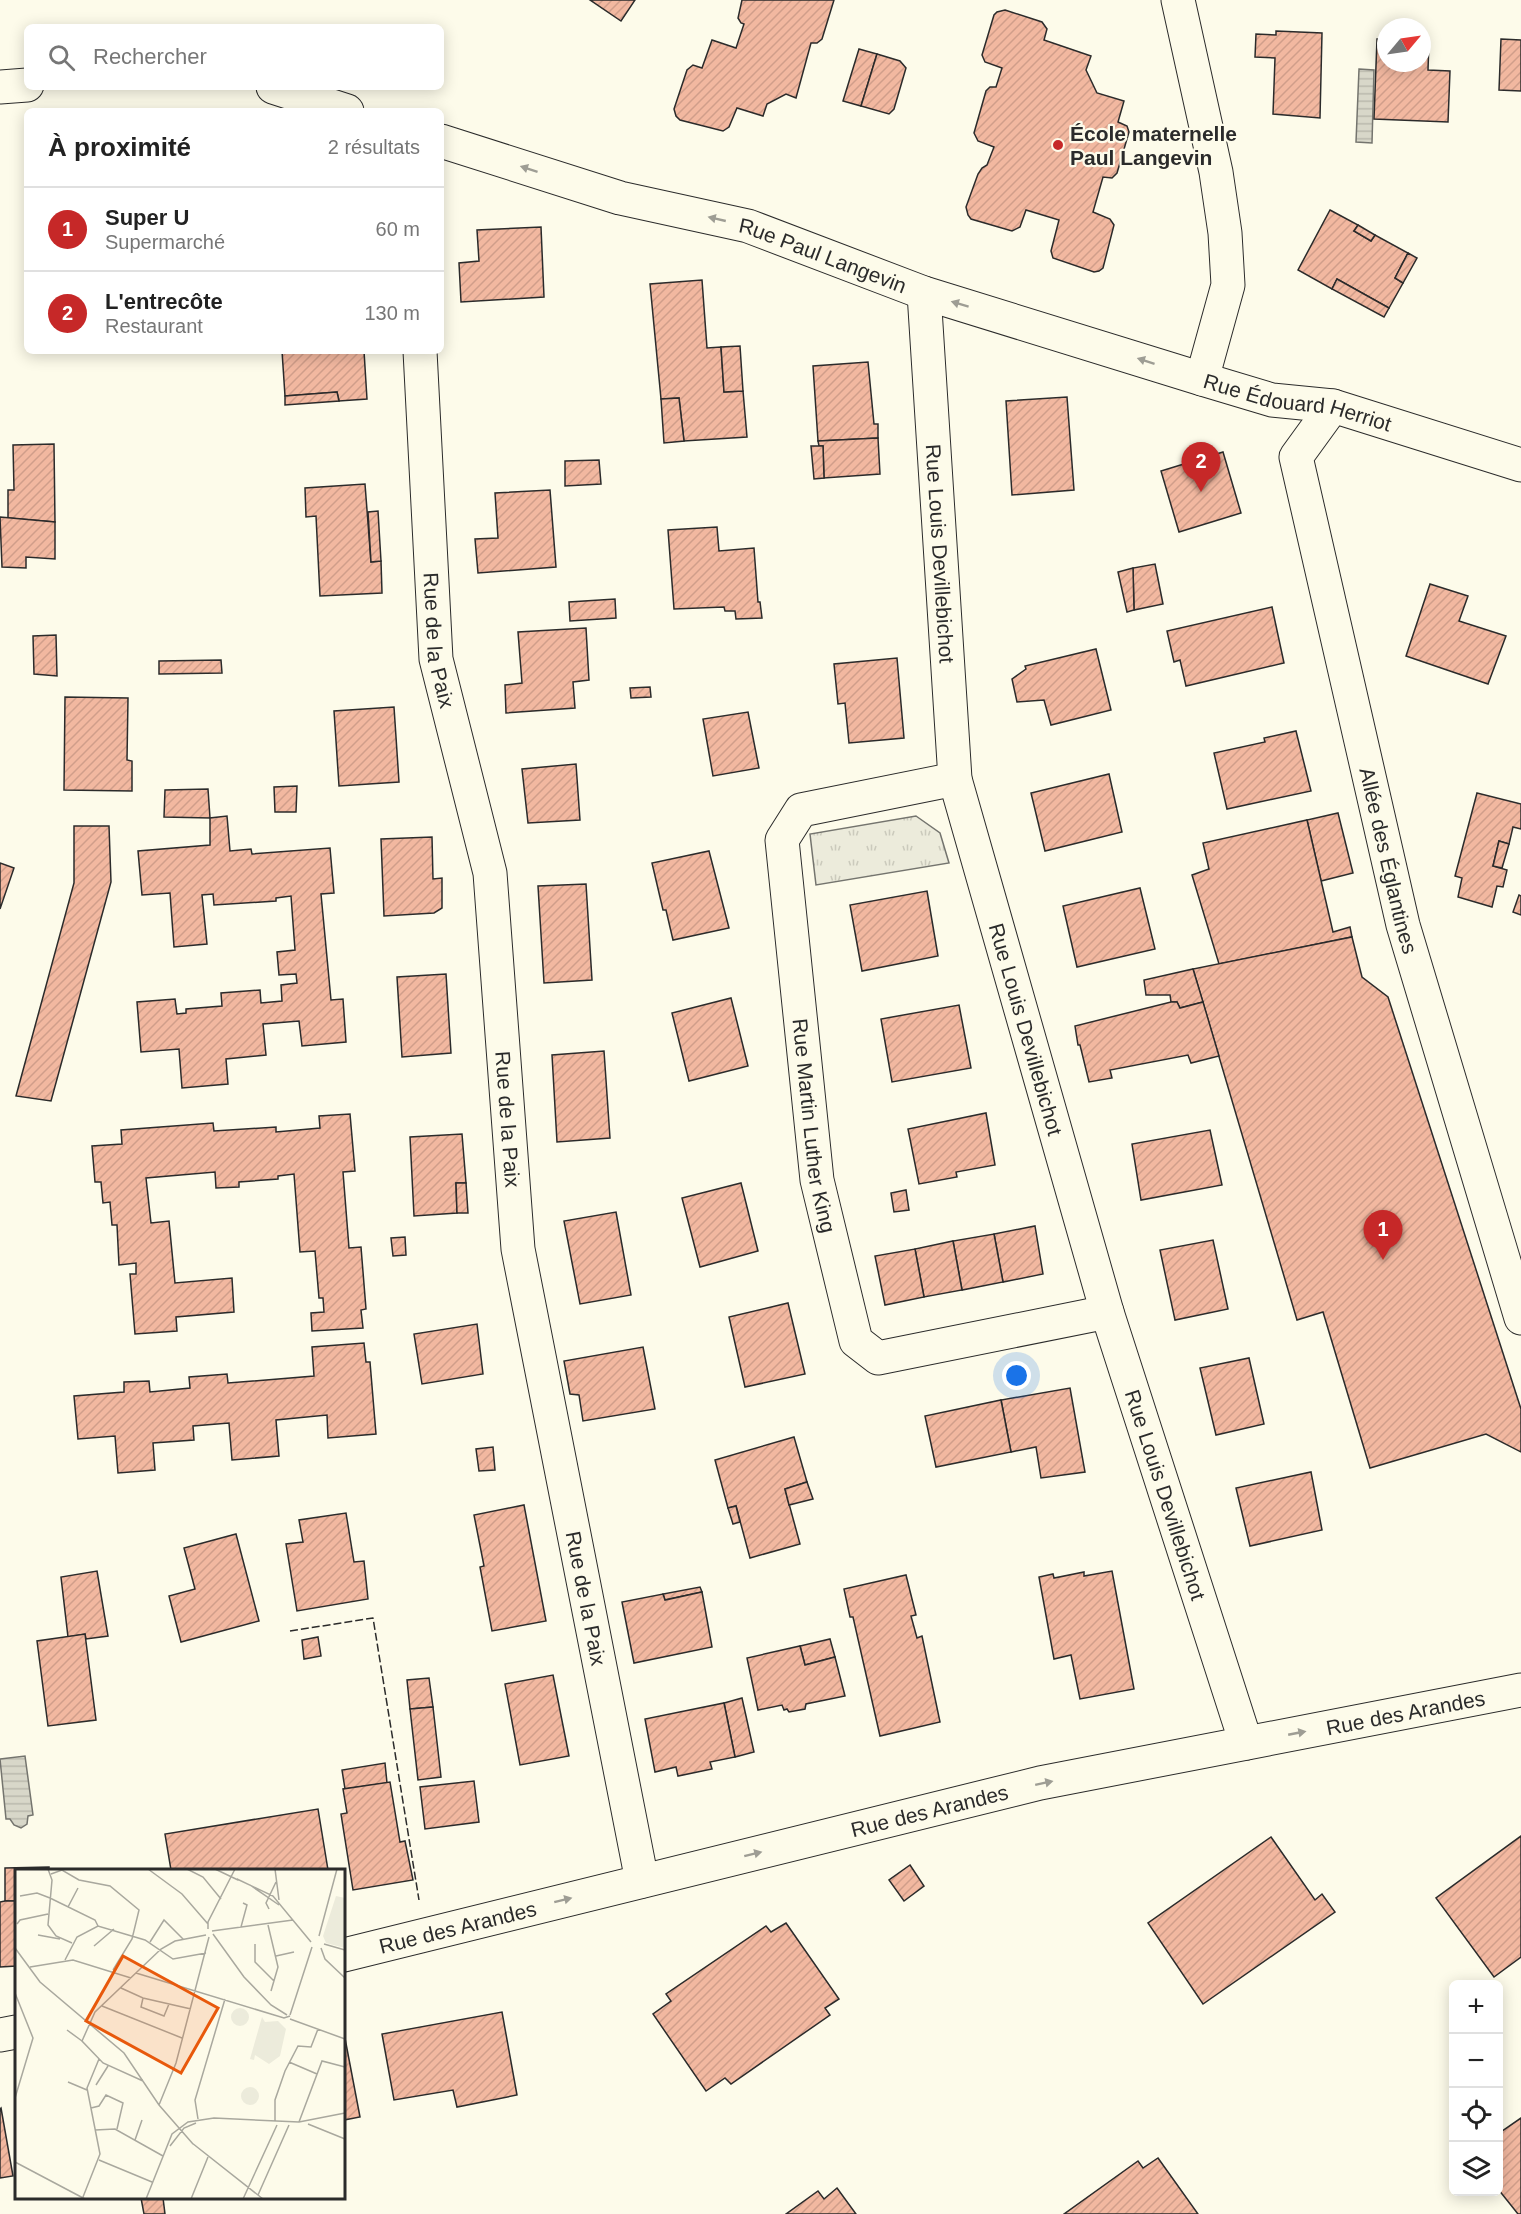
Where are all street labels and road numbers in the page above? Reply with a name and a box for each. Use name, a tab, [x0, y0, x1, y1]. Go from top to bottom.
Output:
street label: Rue Paul Langevin	[737, 213, 910, 297]
street label: Rue Édouard Herriot	[1201, 369, 1395, 435]
street label: Rue Louis Devillebichot	[922, 443, 959, 664]
street label: Rue de la Paix	[420, 572, 459, 711]
street label: Allée des Églantines	[1356, 765, 1422, 956]
street label: Rue Louis Devillebichot	[985, 920, 1068, 1138]
street label: Rue Martin Luther King	[789, 1017, 841, 1235]
street label: Rue de la Paix	[492, 1050, 525, 1189]
street label: Rue Louis Devillebichot	[1121, 1386, 1211, 1603]
street label: Rue de la Paix	[562, 1529, 611, 1668]
street label: Rue des Arandes	[1324, 1686, 1487, 1739]
street label: Rue des Arandes	[848, 1780, 1010, 1841]
street label: Rue des Arandes	[377, 1896, 539, 1957]

